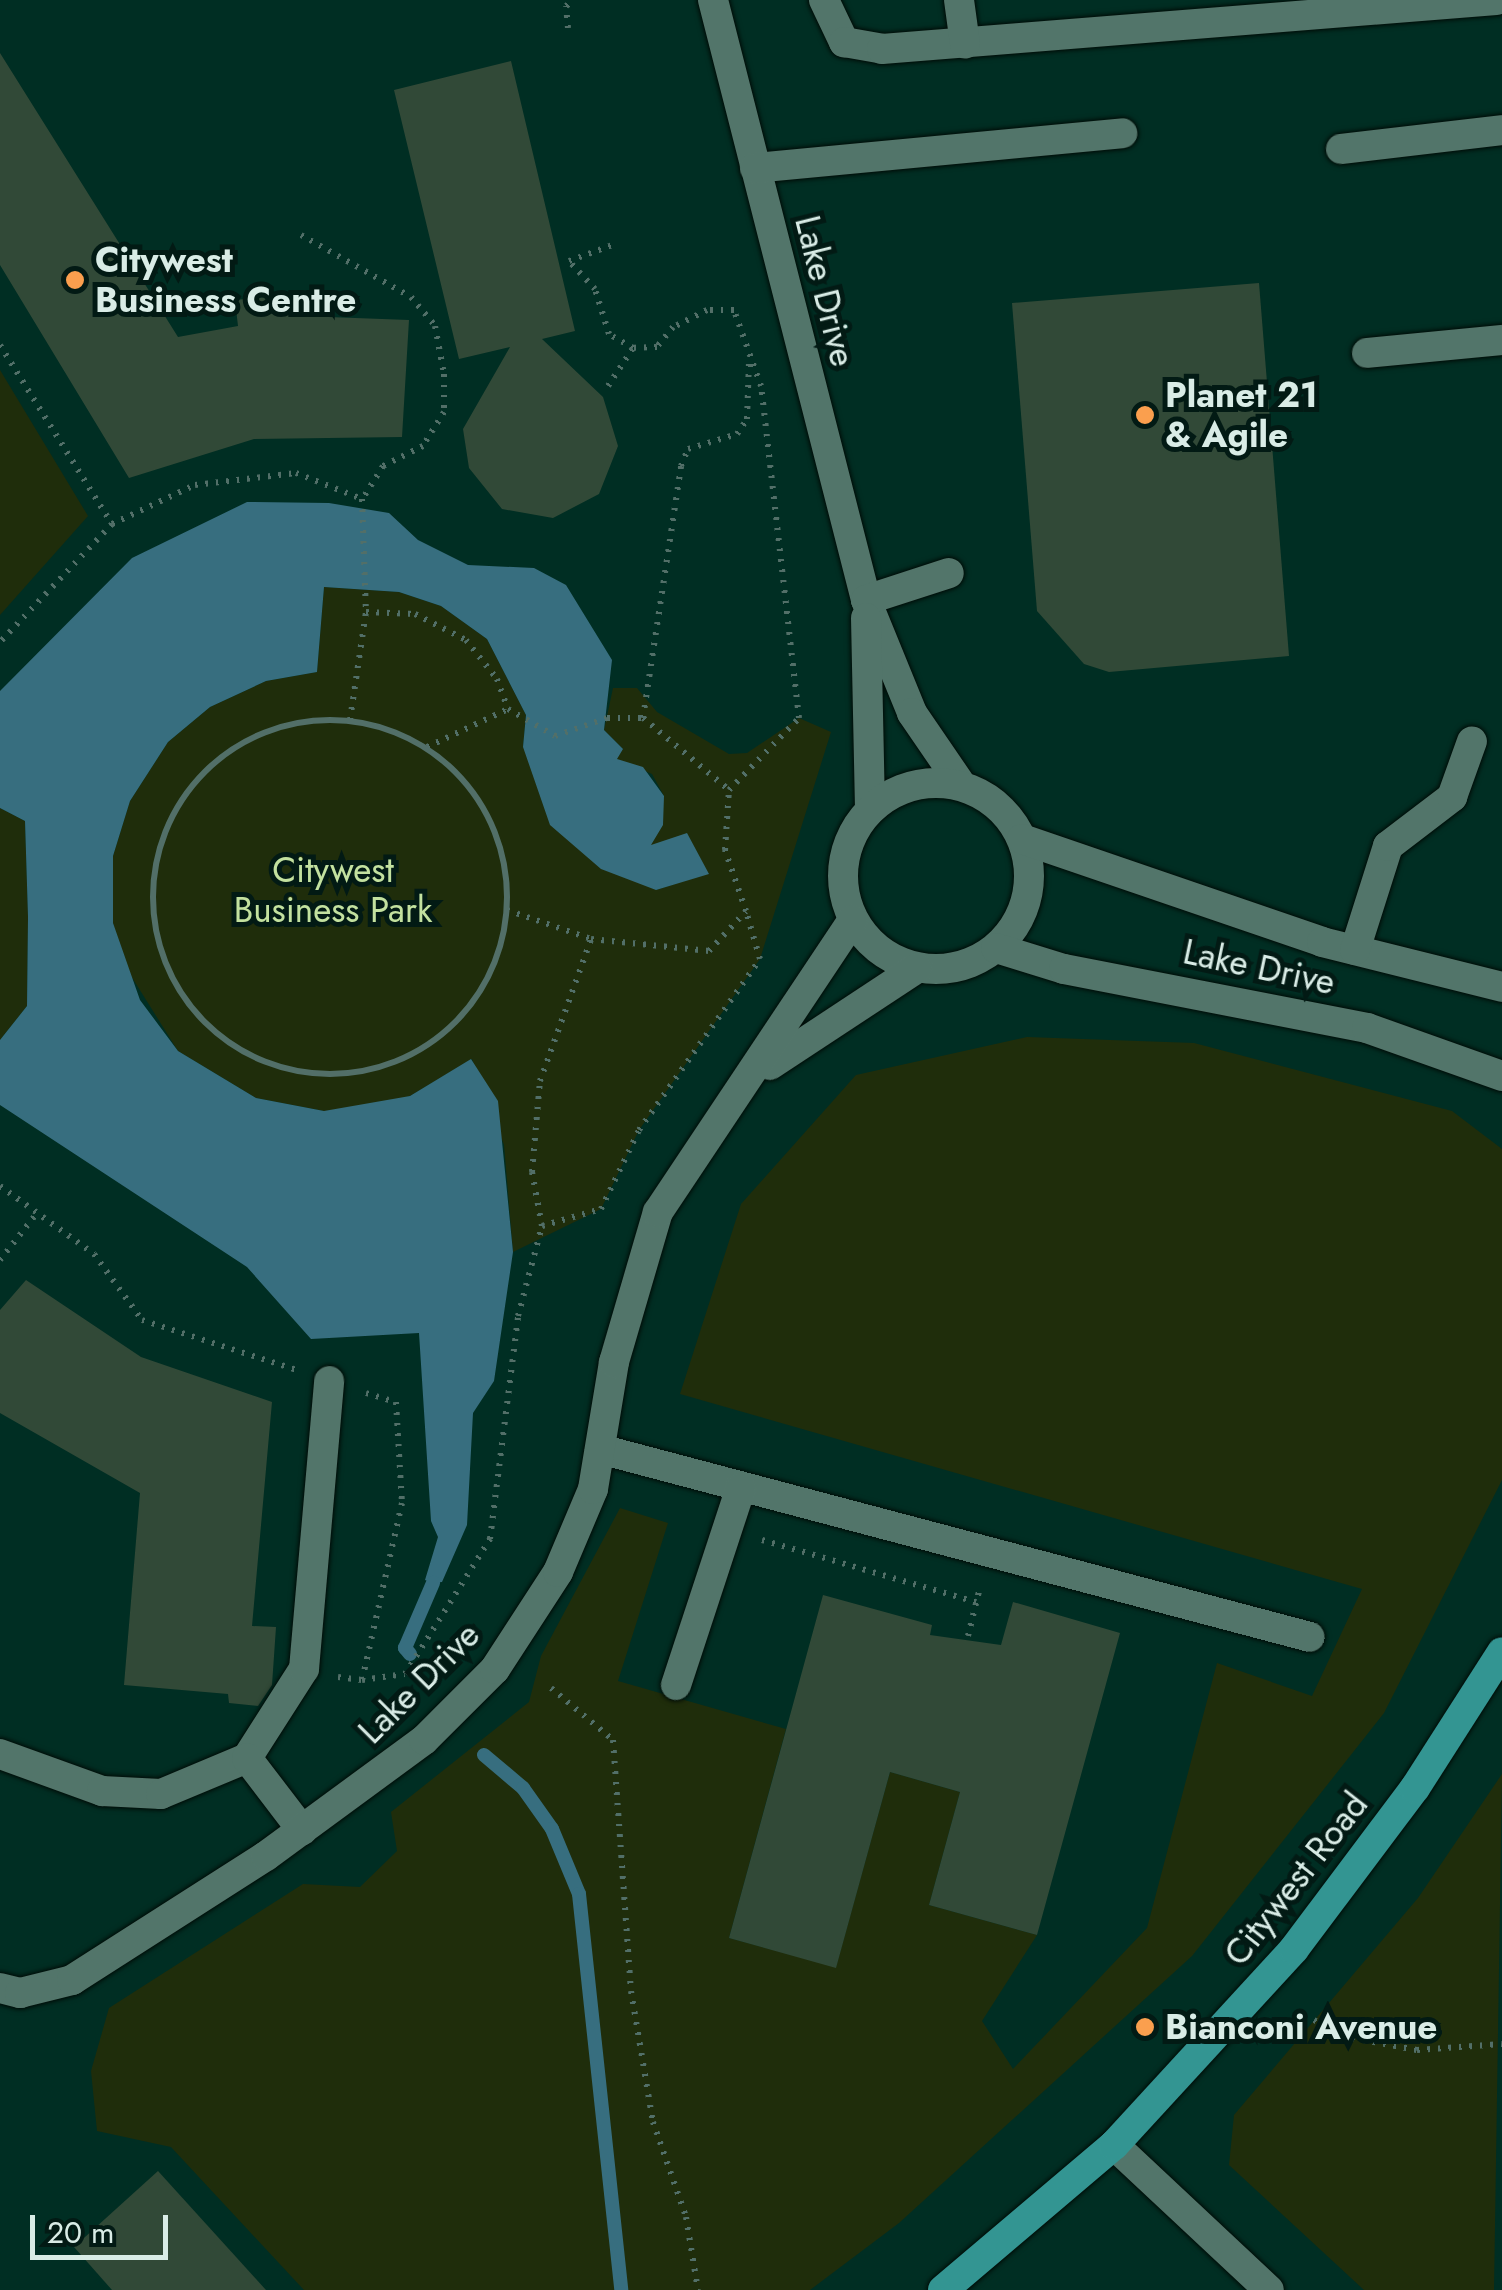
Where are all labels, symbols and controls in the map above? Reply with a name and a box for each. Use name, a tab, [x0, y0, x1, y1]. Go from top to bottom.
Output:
street label: Lake Drive	[786, 211, 864, 371]
place label: Citywest Business Centre	[95, 239, 356, 321]
marker: Citywest Business Centre	[64, 269, 86, 291]
place label: Planet 21 & Agile	[1165, 374, 1318, 456]
marker: Planet 21 & Agile	[1134, 404, 1156, 426]
park label: Citywest Business Park	[234, 849, 432, 931]
street label: Lake Drive	[1179, 930, 1339, 1004]
street label: Lake Drive	[350, 1614, 488, 1752]
street label: Citywest Road	[1216, 1784, 1376, 1974]
place label: Bianconi Avenue	[1165, 2006, 1437, 2048]
marker: Bianconi Avenue	[1134, 2016, 1156, 2038]
scale bar	[35, 2195, 172, 2257]
text: 20 m	[47, 2211, 114, 2254]

